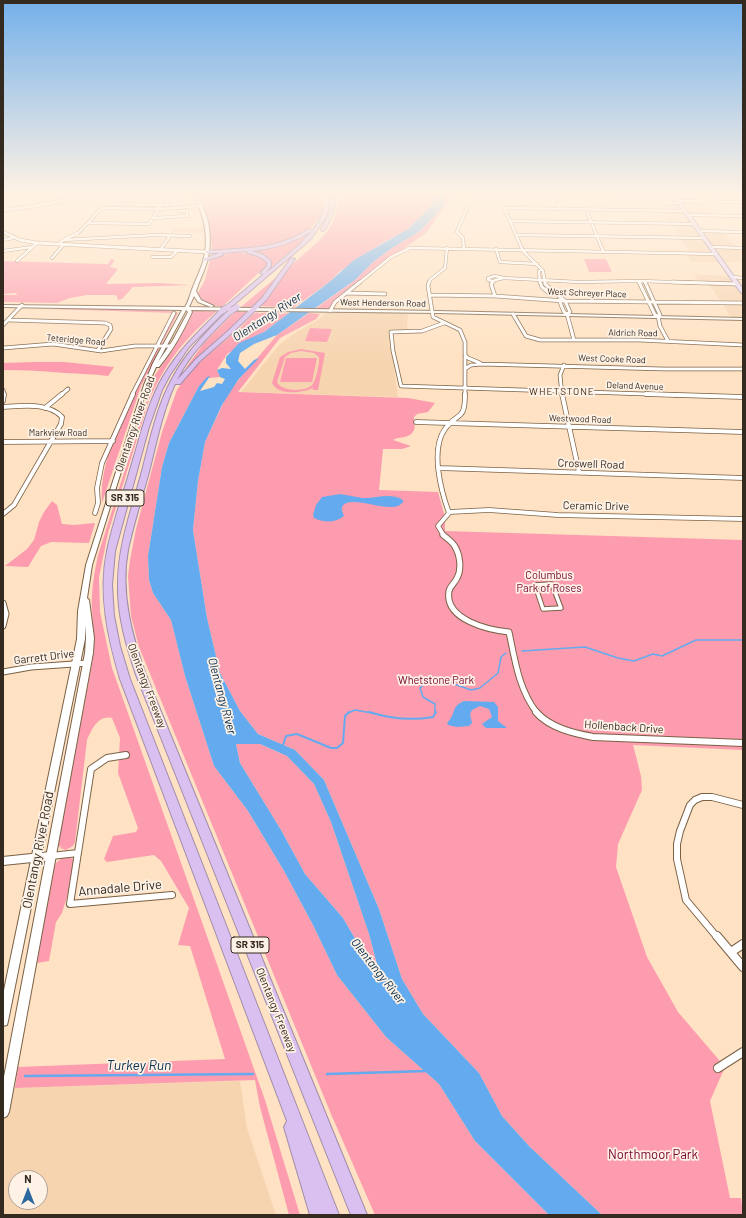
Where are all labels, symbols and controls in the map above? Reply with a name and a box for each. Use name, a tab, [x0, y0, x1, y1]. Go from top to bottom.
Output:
street label: West Schreyer Place	[547, 286, 627, 300]
water label: Olentangy River	[230, 289, 304, 345]
street label: West Henderson Road	[340, 297, 426, 309]
street label: Aldrich Road	[608, 327, 658, 339]
street label: Teteridge Road	[46, 332, 106, 348]
street label: West Cooke Road	[578, 352, 646, 366]
street label: Olentangy River Road	[112, 374, 158, 474]
street label: Deland Avenue	[606, 380, 664, 392]
district label: WHETSTONE	[529, 386, 595, 398]
street label: Westwood Road	[549, 413, 611, 425]
street label: Markview Road	[29, 428, 87, 438]
street label: Croswell Road	[557, 456, 625, 472]
road number: SR 315	[106, 490, 144, 506]
street label: Ceramic Drive	[563, 499, 629, 513]
park label: Columbus Park of Roses	[517, 568, 581, 594]
street label: Olentangy Freeway	[125, 642, 169, 730]
street label: Garrett Drive	[13, 647, 75, 667]
water label: Olentangy River	[205, 656, 239, 736]
park label: Whetstone Park	[398, 673, 474, 687]
street label: Hollenback Drive	[584, 718, 664, 736]
street label: Olentangy River Road	[19, 790, 57, 910]
street label: Annadale Drive	[78, 877, 162, 899]
water label: Olentangy River	[348, 935, 408, 1007]
road number: SR 315	[231, 937, 269, 953]
street label: Olentangy Freeway	[253, 966, 299, 1054]
water label: Turkey Run	[107, 1057, 171, 1073]
park label: Northmoor Park	[608, 1147, 698, 1163]
north arrow	[8, 1170, 48, 1210]
text: N	[24, 1172, 32, 1185]

